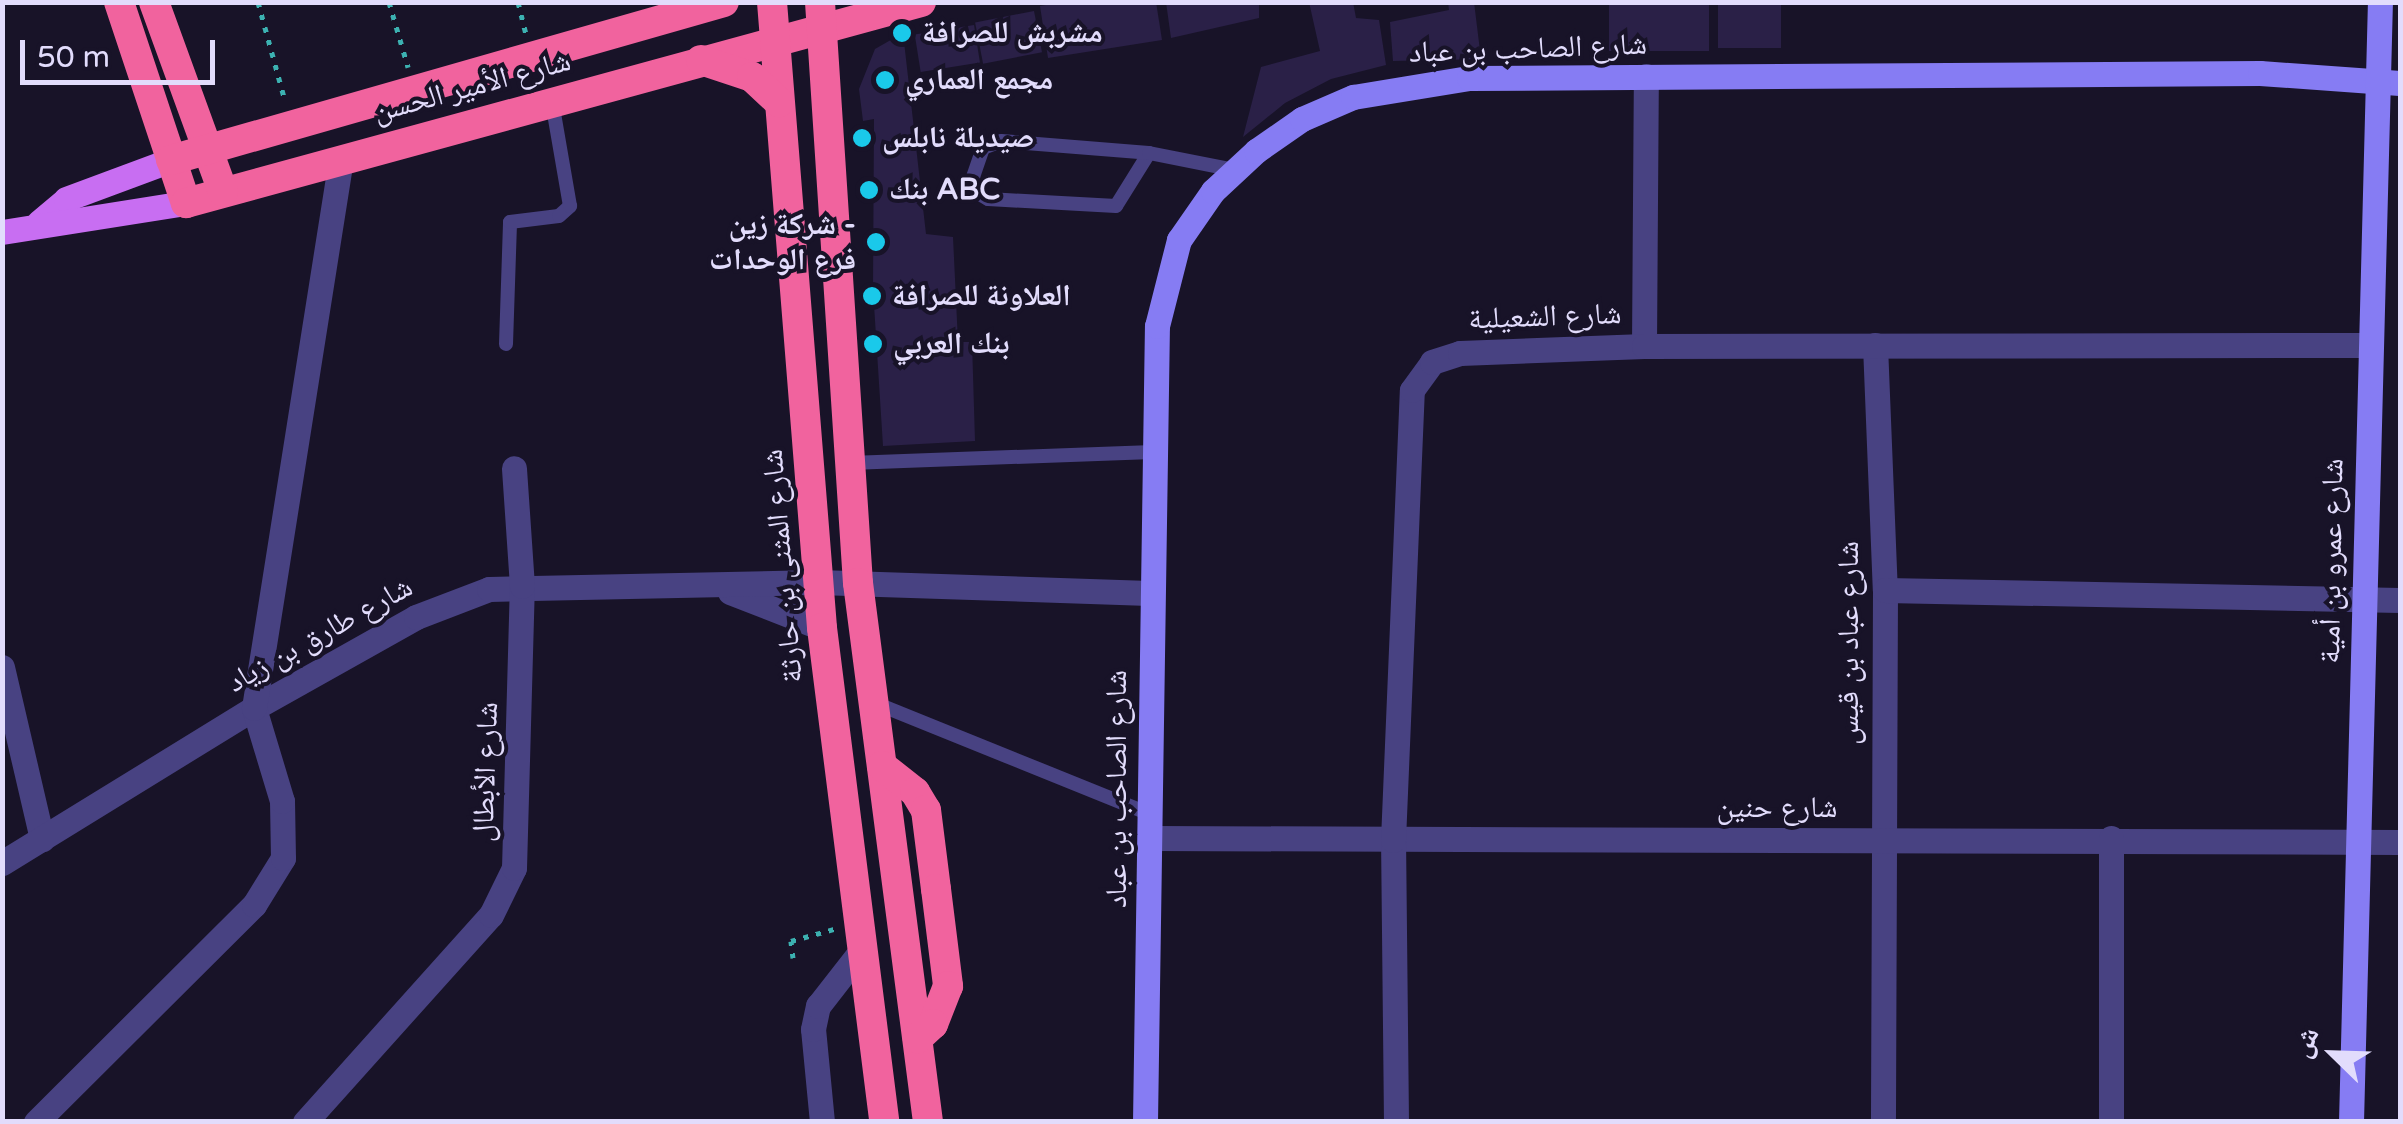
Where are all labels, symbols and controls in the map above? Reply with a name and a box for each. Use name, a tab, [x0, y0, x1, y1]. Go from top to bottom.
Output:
place label: مشربش للصرافة	[922, 15, 1103, 51]
scale bar	[25, 20, 220, 82]
marker: مشربش للصرافة	[891, 22, 913, 44]
street label: شارع الصاحب بن عباد	[1408, 27, 1648, 71]
text: 50 m	[37, 39, 110, 76]
street label: شارع الأمير الحسن	[369, 43, 575, 131]
place label: مجمع العماري	[905, 62, 1053, 98]
marker: مجمع العماري	[874, 69, 896, 91]
place label: صيديلة نابلس	[882, 120, 1034, 156]
marker: صيديلة نابلس	[851, 127, 873, 149]
place label: بنك ABC	[889, 172, 1000, 208]
marker: بنك ABC	[858, 179, 880, 201]
place label: شركة زين - فرع الوحدات	[709, 207, 856, 278]
marker: شركة زين - فرع الوحدات	[865, 231, 887, 253]
place label: العلاونة للصرافة	[892, 278, 1071, 314]
marker: العلاونة للصرافة	[861, 285, 883, 307]
street label: شارع الشعيلية	[1468, 296, 1622, 338]
place label: بنك العربي	[893, 326, 1009, 362]
marker: بنك العربي	[862, 333, 884, 355]
street label: شارع المثنى بن حارثة	[755, 448, 811, 684]
street label: شارع عمرو بن أمية	[2312, 458, 2352, 664]
street label: شارع عباد بن قيس	[1831, 541, 1867, 745]
street label: شارع طارق بن زياد	[221, 569, 419, 701]
street label: شارع الصاحب بن عباد	[1099, 670, 1135, 908]
street label: شارع الأبطال	[466, 701, 506, 843]
street label: شارع حنين	[1716, 790, 1838, 826]
north arrow	[2283, 1004, 2383, 1104]
text: ش	[2284, 1022, 2327, 1063]

